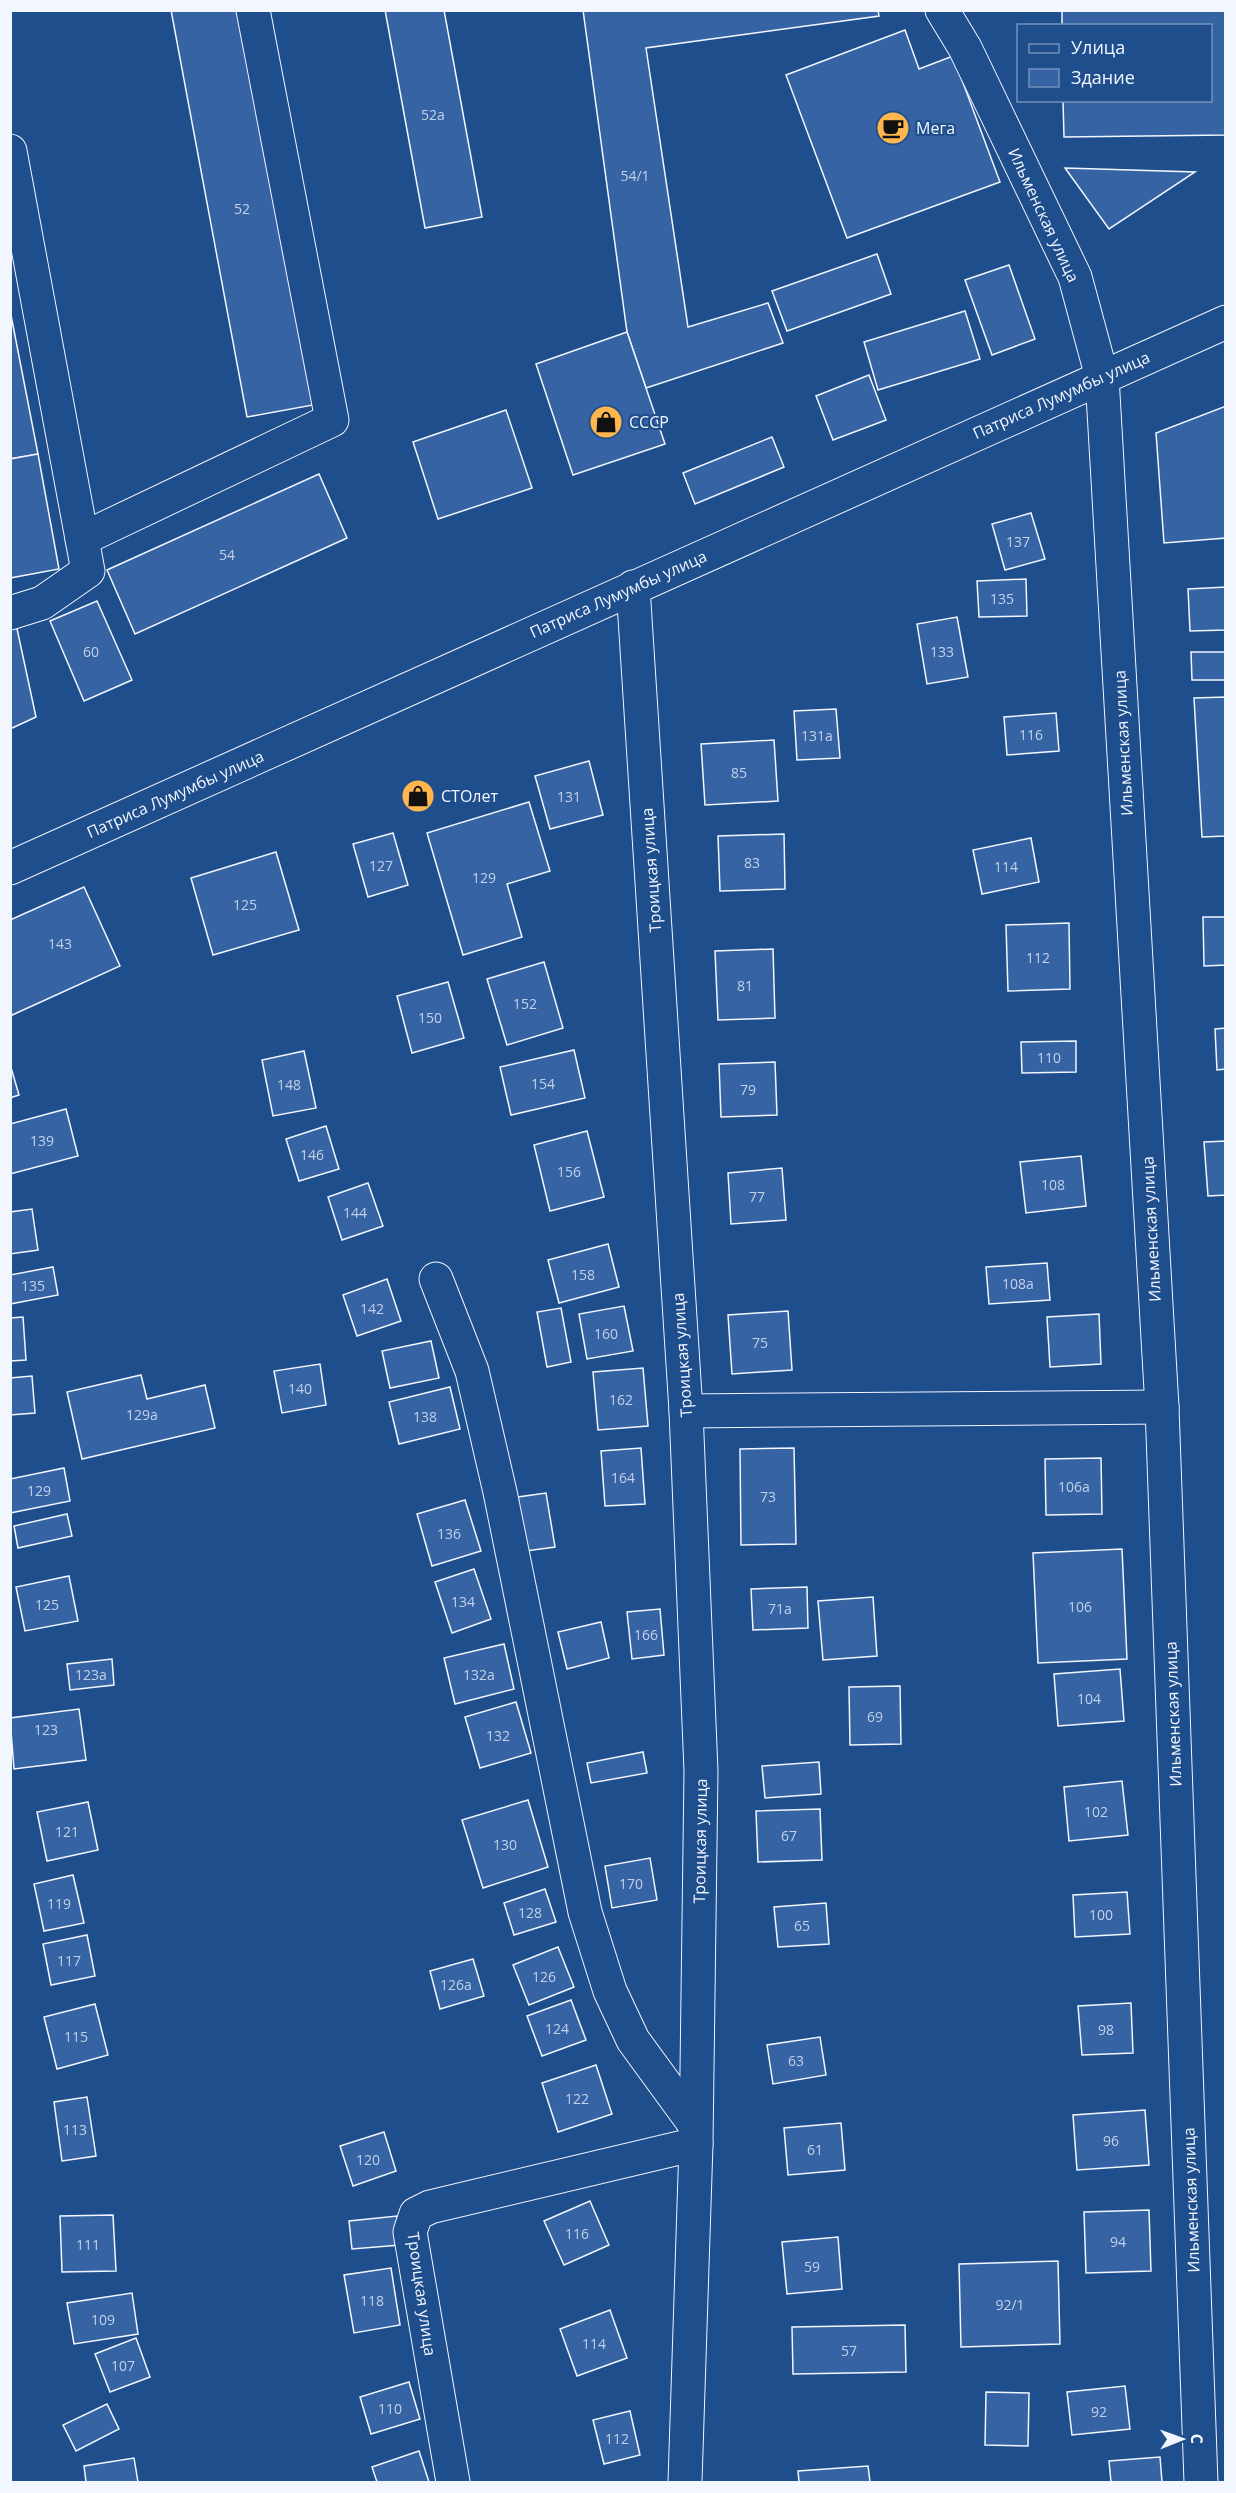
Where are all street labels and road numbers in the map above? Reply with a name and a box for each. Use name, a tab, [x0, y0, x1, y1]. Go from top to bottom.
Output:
street label: Ильменская улица	[1003, 144, 1085, 286]
street label: Патриса Лумумбы улица	[969, 346, 1153, 444]
street label: Патриса Лумумбы улица	[526, 545, 710, 643]
street label: Ильменская улица	[1108, 670, 1138, 816]
street label: Патриса Лумумбы улица	[83, 745, 267, 843]
street label: Троицкая улица	[636, 807, 666, 933]
street label: Ильменская улица	[1136, 1156, 1166, 1302]
street label: Троицкая улица	[667, 1292, 697, 1418]
street label: Ильменская улица	[1159, 1641, 1187, 1787]
street label: Троицкая улица	[688, 1778, 712, 1904]
street label: Ильменская улица	[1177, 2127, 1205, 2273]
street label: Троицкая улица	[402, 2231, 442, 2357]

